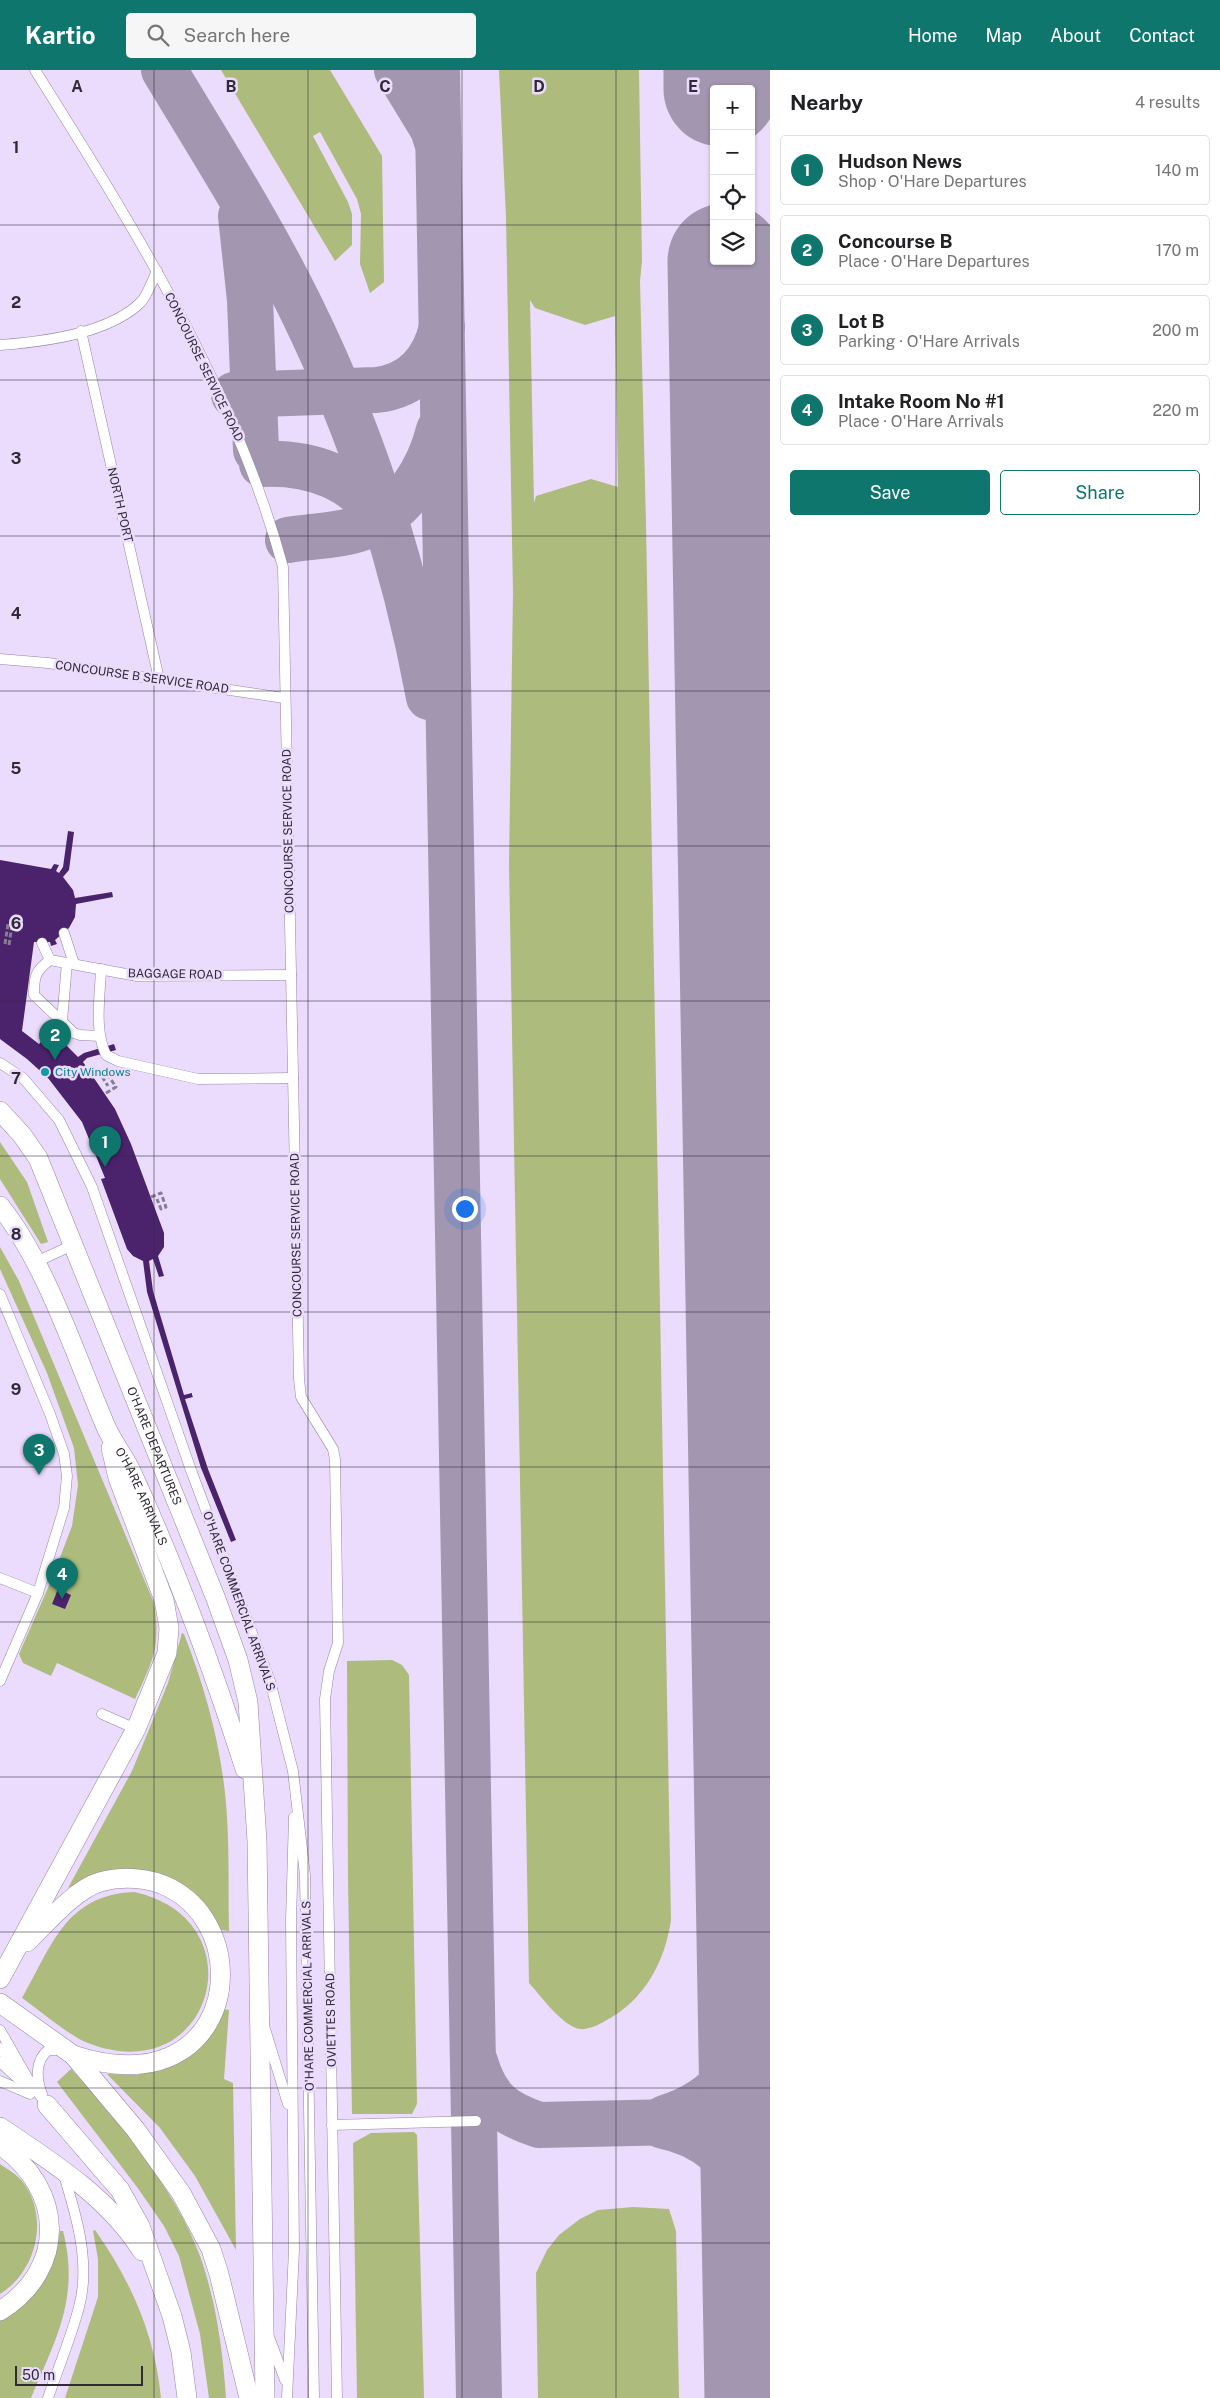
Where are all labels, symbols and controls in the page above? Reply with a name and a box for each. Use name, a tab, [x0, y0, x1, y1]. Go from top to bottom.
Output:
search box	[126, 13, 476, 58]
text: Kartio	[25, 21, 96, 49]
icon: search	[144, 21, 172, 49]
text: Search here	[184, 24, 290, 46]
text: Home	[908, 25, 958, 46]
text: Map	[986, 25, 1022, 46]
text: About	[1050, 25, 1101, 46]
text: Contact	[1129, 25, 1195, 46]
text: A	[71, 77, 83, 96]
text: B	[226, 77, 237, 96]
text: C	[379, 77, 391, 96]
text: D	[533, 77, 545, 96]
text: E	[688, 77, 698, 96]
map controls	[710, 85, 755, 265]
button: +	[710, 85, 755, 130]
text: Nearby	[790, 90, 863, 115]
text: 4 results	[1135, 93, 1200, 112]
button: −	[710, 130, 755, 175]
text: 1	[13, 138, 19, 157]
text: Hudson News	[838, 150, 962, 172]
text: 1	[804, 161, 810, 180]
text: 140 m	[1155, 161, 1199, 180]
text: Shop · O'Hare Departures	[838, 172, 1027, 191]
button: locate	[710, 175, 755, 220]
button: layers	[710, 220, 755, 265]
text: Concourse B	[838, 230, 952, 252]
text: 2	[802, 241, 812, 260]
text: 170 m	[1156, 241, 1199, 260]
text: Place · O'Hare Departures	[838, 252, 1030, 271]
street label: CONCOURSE SERVICE ROAD	[162, 290, 246, 444]
text: 2	[11, 293, 21, 312]
text: Lot B	[838, 310, 885, 332]
text: 3	[802, 321, 812, 340]
text: 200 m	[1152, 321, 1199, 340]
text: Parking · O'Hare Arrivals	[838, 332, 1020, 351]
text: Intake Room No #1	[838, 390, 1005, 412]
text: 4	[802, 401, 812, 420]
text: 220 m	[1152, 401, 1199, 420]
text: Place · O'Hare Arrivals	[838, 412, 1004, 431]
text: 3	[11, 449, 21, 468]
street label: NORTH PORT	[105, 466, 135, 544]
button: Save	[790, 470, 990, 515]
button: Share	[1000, 470, 1200, 515]
text: 4	[11, 604, 22, 623]
street label: CONCOURSE B SERVICE ROAD	[54, 658, 230, 696]
street label: CONCOURSE SERVICE ROAD	[280, 749, 296, 913]
text: 5	[11, 759, 22, 778]
text: 6	[11, 914, 21, 933]
street label: BAGGAGE ROAD	[128, 966, 222, 982]
pin: 2	[39, 1019, 71, 1060]
place label: City Windows	[55, 1065, 131, 1079]
marker: City Windows	[39, 1066, 51, 1078]
text: 7	[11, 1069, 21, 1088]
pin: 1	[89, 1126, 121, 1167]
street label: CONCOURSE SERVICE ROAD	[288, 1153, 304, 1317]
your location	[452, 1196, 478, 1222]
text: 8	[11, 1225, 22, 1244]
text: 9	[11, 1380, 21, 1399]
street label: O'HARE DEPARTURES	[124, 1385, 184, 1507]
pin: 3	[23, 1434, 55, 1475]
street label: O'HARE ARRIVALS	[112, 1445, 170, 1548]
street label: O'HARE COMMERCIAL ARRIVALS	[200, 1509, 278, 1693]
pin: 4	[46, 1558, 78, 1599]
street label: O'HARE COMMERCIAL ARRIVALS	[299, 1901, 317, 2091]
street label: OVIETTES ROAD	[323, 1973, 339, 2067]
scale bar	[15, 2363, 142, 2386]
text: 50 m	[22, 2367, 55, 2383]

